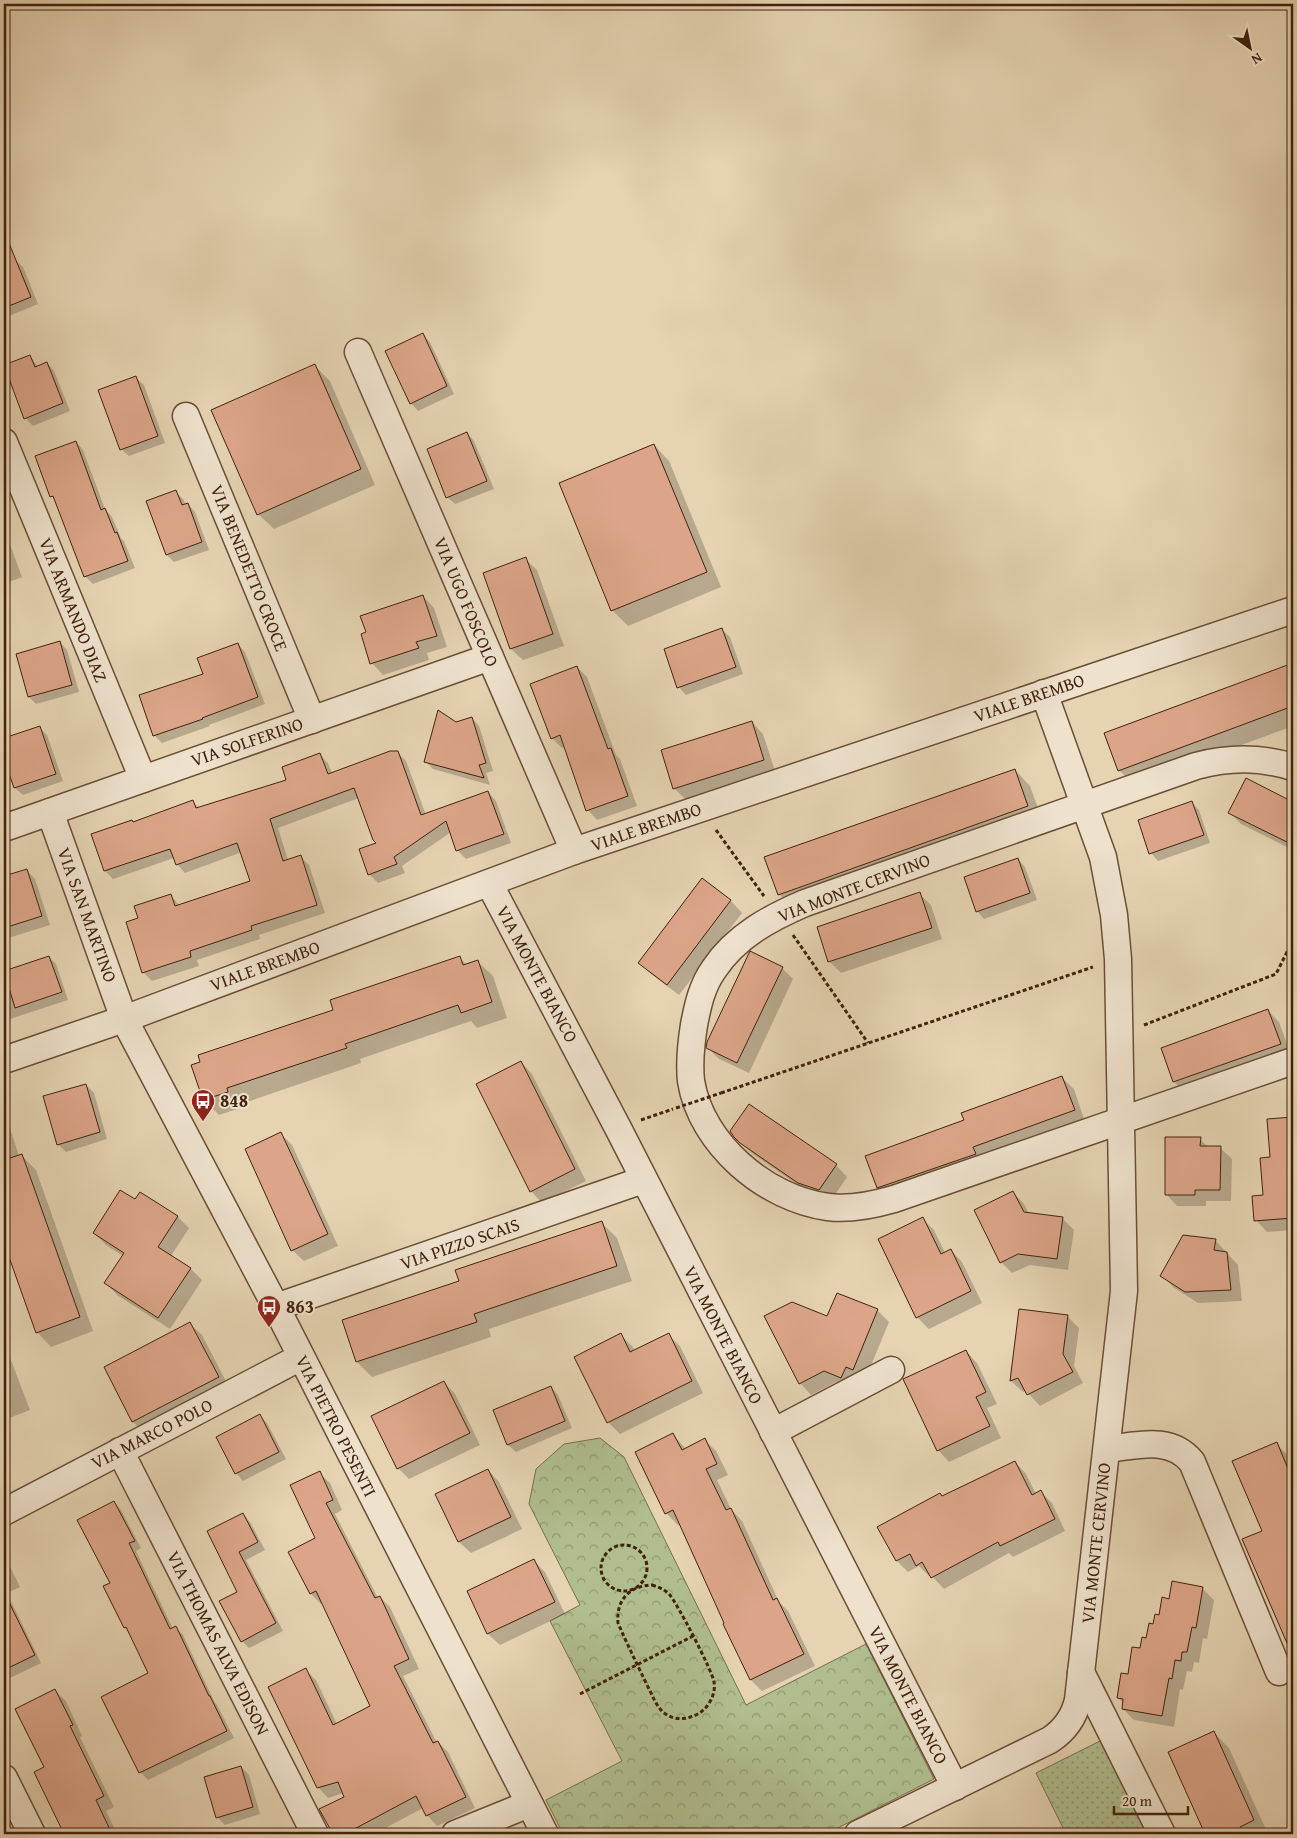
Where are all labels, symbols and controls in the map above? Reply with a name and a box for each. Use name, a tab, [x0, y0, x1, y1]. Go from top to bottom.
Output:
north arrow	[1224, 22, 1274, 72]
text: N	[1247, 48, 1266, 70]
street label: VIA BENEDETTO CROCE	[204, 480, 295, 655]
street label: VIA UGO FOSCOLO	[427, 533, 506, 671]
street label: VIA ARMANDO DIAZ	[32, 534, 115, 686]
street label: VIALE BREMBO	[970, 666, 1088, 729]
street label: VIA SOLFERINO	[187, 710, 307, 773]
street label: VIALE BREMBO	[587, 795, 705, 858]
street label: VIA SAN MARTINO	[51, 844, 124, 986]
street label: VIA MONTE CERVINO	[774, 846, 934, 929]
street label: VIA MONTE BIANCO	[490, 900, 585, 1047]
street label: VIALE BREMBO	[206, 933, 324, 998]
place label: 848	[220, 1087, 248, 1114]
bus stop icon: 848	[190, 1088, 216, 1122]
street label: VIA PIZZO SCAIS	[396, 1210, 523, 1277]
street label: VIA MONTE BIANCO	[677, 1261, 770, 1409]
place label: 863	[286, 1293, 314, 1320]
bus stop icon: 863	[256, 1294, 282, 1328]
street label: VIA PIETRO PESENTI	[289, 1350, 384, 1501]
street label: VIA MARCO POLO	[86, 1391, 217, 1476]
street label: VIA MONTE CERVINO	[1074, 1461, 1117, 1625]
street label: VIA THOMAS ALVA EDISON	[160, 1546, 277, 1740]
street label: VIA MONTE BIANCO	[862, 1621, 955, 1769]
scale bar	[1114, 1783, 1188, 1815]
text: 20 m	[1122, 1790, 1153, 1811]

